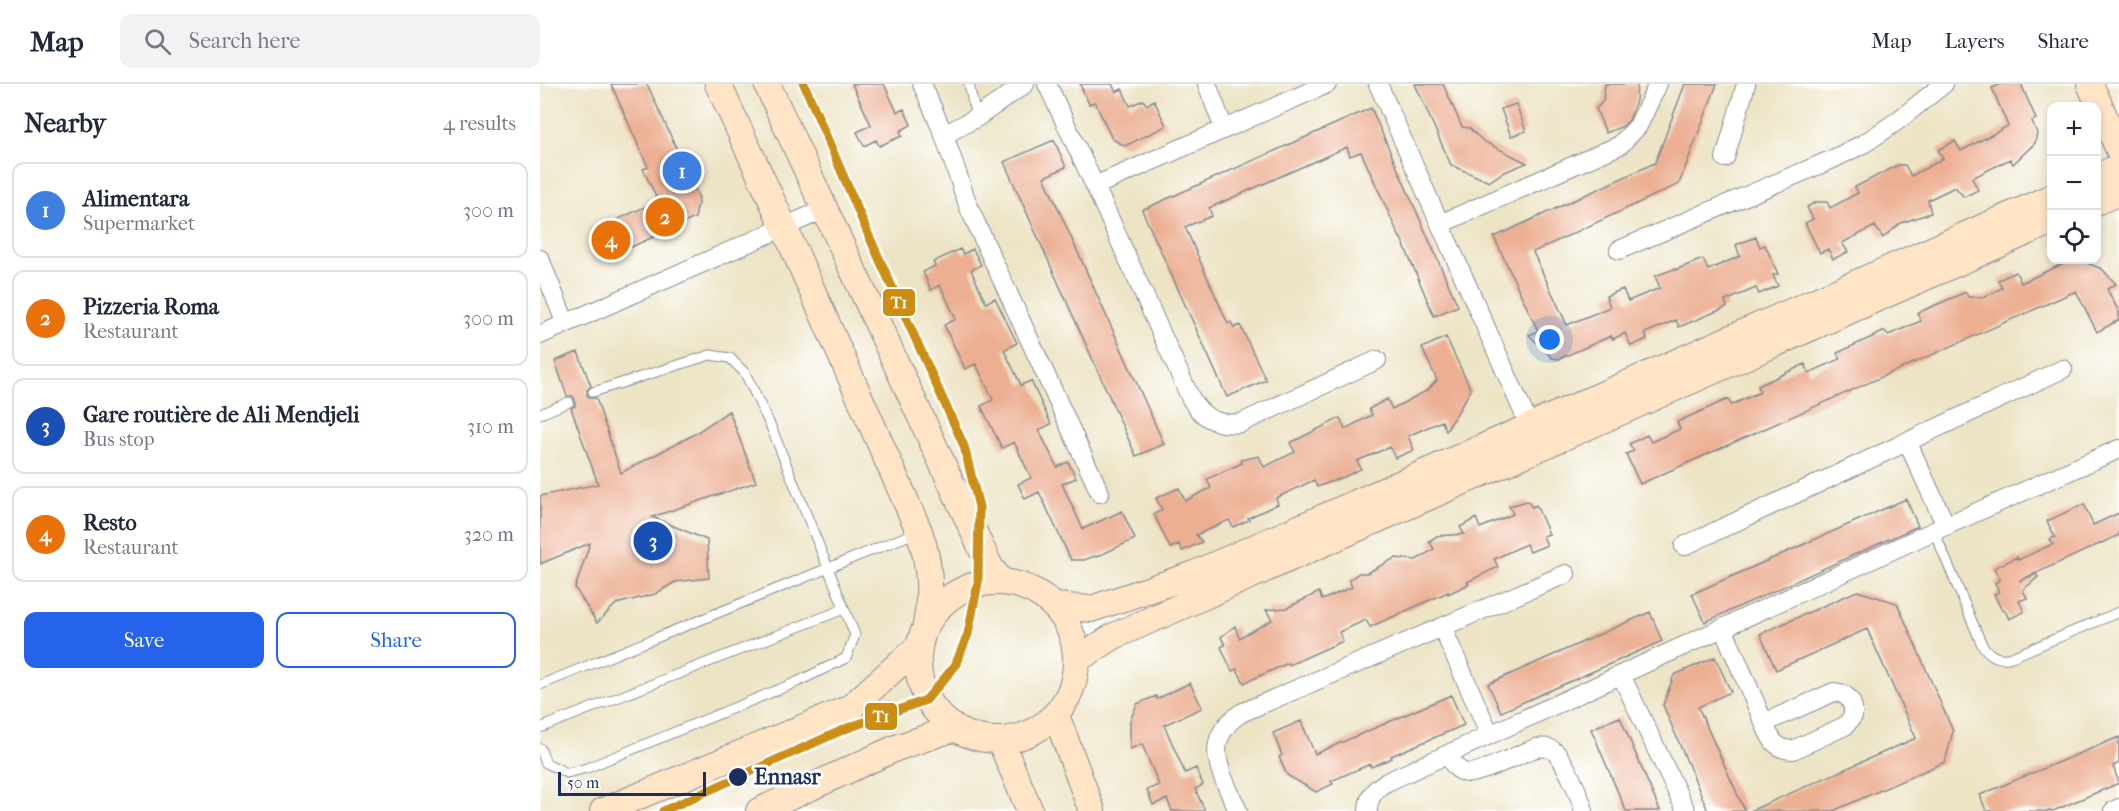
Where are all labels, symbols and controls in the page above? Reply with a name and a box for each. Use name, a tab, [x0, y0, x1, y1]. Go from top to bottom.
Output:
search box	[120, 14, 540, 68]
text: Map	[30, 25, 84, 58]
icon: search	[141, 25, 174, 58]
text: Search here	[189, 28, 300, 54]
text: Map	[1871, 29, 1912, 53]
text: Layers	[1945, 29, 2004, 53]
text: Share	[2037, 29, 2089, 53]
map controls	[2047, 102, 2101, 264]
button: +	[2047, 102, 2101, 156]
text: Nearby	[24, 108, 106, 139]
text: 4 results	[443, 112, 516, 135]
pin: 1	[662, 148, 702, 194]
button: −	[2047, 156, 2101, 210]
text: Alimentara	[83, 186, 189, 212]
pin: 2	[646, 194, 684, 240]
text: 1	[42, 199, 49, 222]
text: 300 m	[463, 199, 514, 222]
button: locate	[2047, 210, 2101, 264]
text: Supermarket	[83, 212, 195, 235]
pin: 4	[592, 218, 630, 262]
line badge: T1	[882, 288, 916, 317]
text: T1	[890, 293, 908, 312]
text: Pizzeria Roma	[83, 294, 219, 320]
text: 2	[40, 307, 51, 330]
text: 300 m	[463, 307, 514, 330]
text: Restaurant	[83, 320, 179, 343]
your location	[1535, 325, 1564, 354]
text: Gare routière de Ali Mendjeli	[83, 402, 360, 428]
text: 3	[41, 415, 50, 438]
text: 310 m	[467, 415, 514, 438]
text: Bus stop	[83, 428, 155, 451]
text: Resto	[83, 510, 137, 536]
pin: 3	[634, 518, 672, 564]
text: 4	[40, 523, 51, 546]
text: 320 m	[464, 523, 514, 546]
text: Restaurant	[83, 536, 179, 559]
button: Save	[24, 612, 264, 668]
button: Share	[276, 612, 516, 668]
line badge: T1	[864, 702, 898, 731]
text: T1	[872, 707, 890, 726]
place label: Ennasr	[754, 764, 821, 790]
marker: Ennasr	[727, 766, 749, 788]
scale bar	[558, 769, 706, 796]
text: 50 m	[567, 773, 599, 792]

